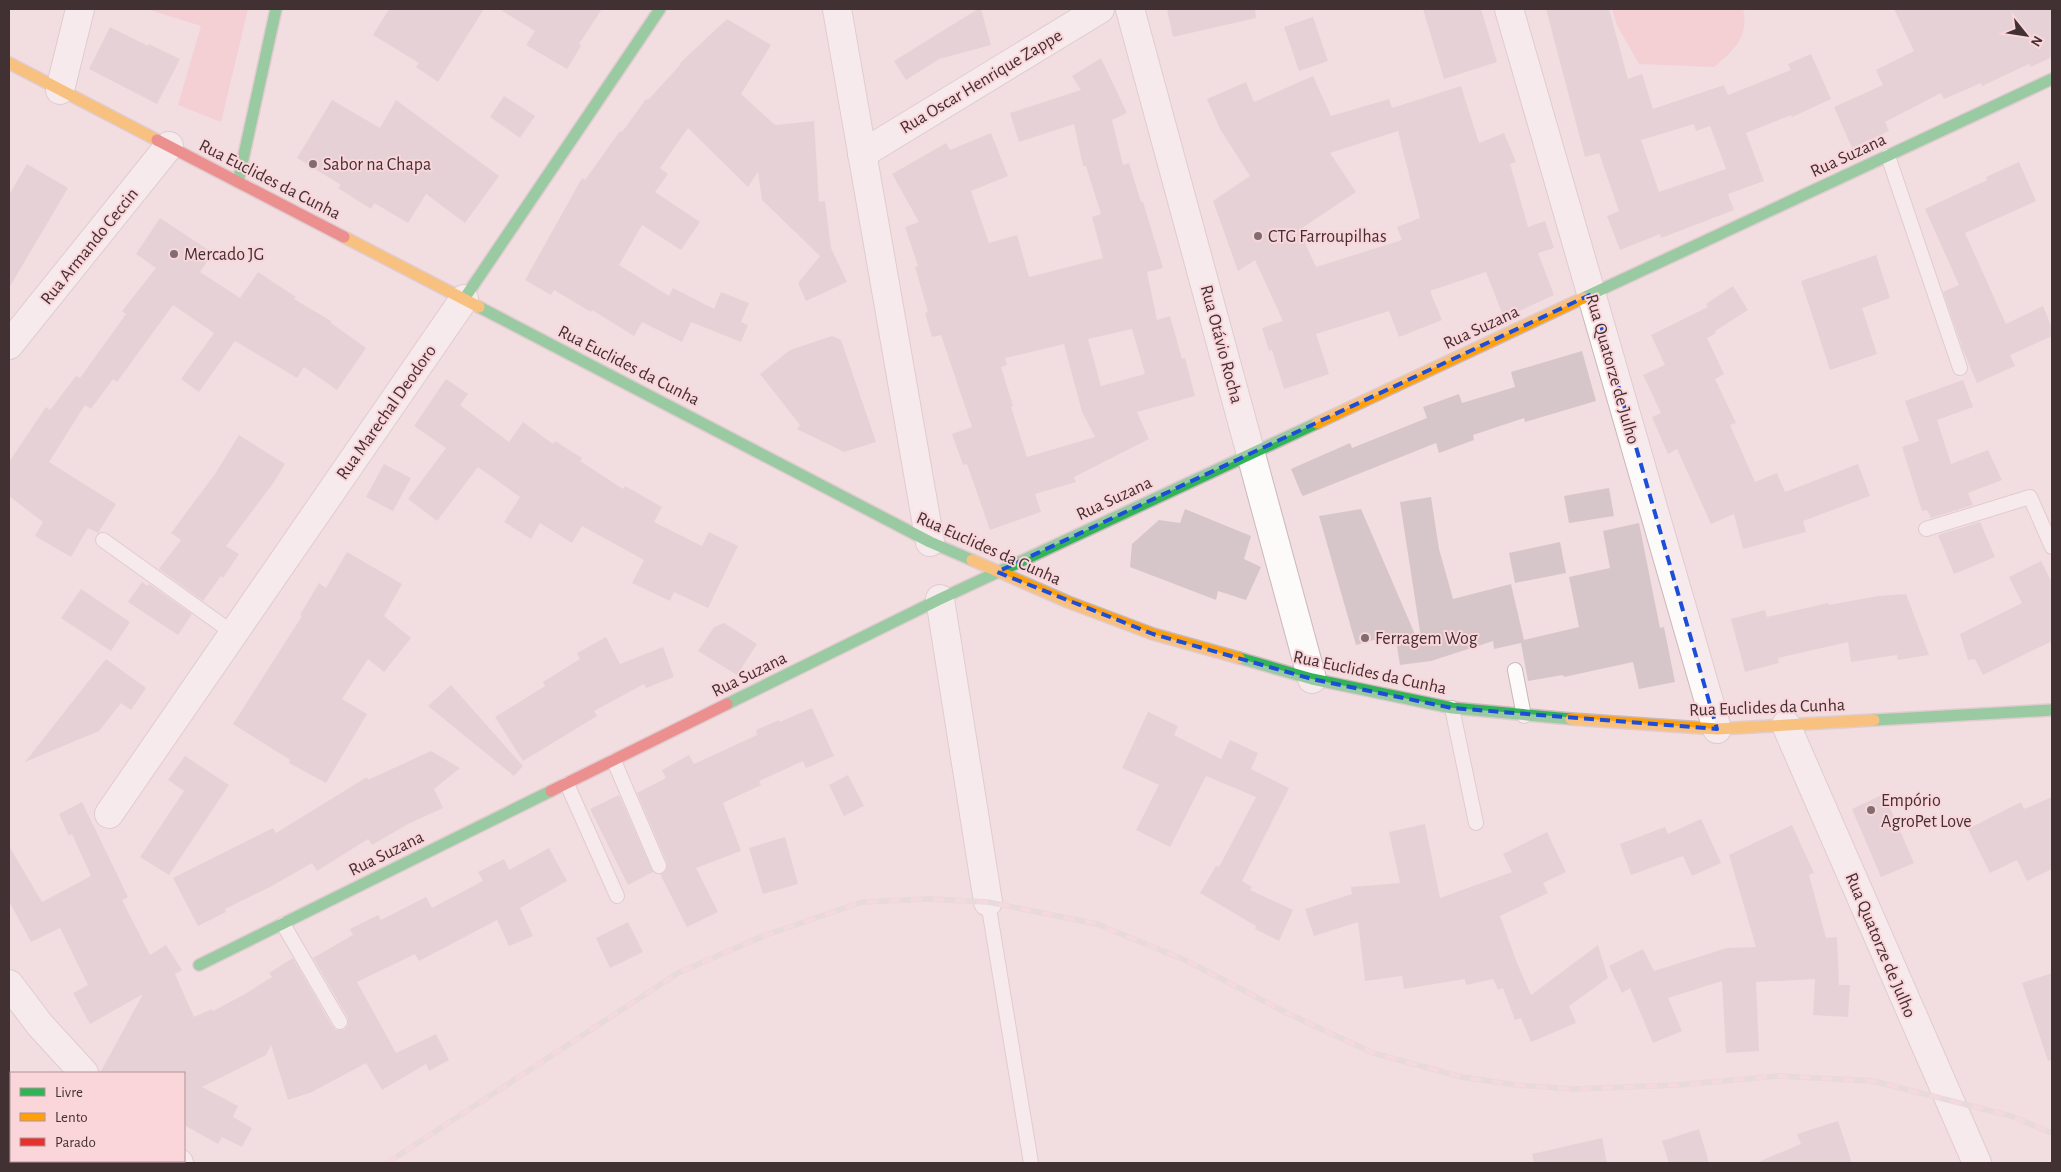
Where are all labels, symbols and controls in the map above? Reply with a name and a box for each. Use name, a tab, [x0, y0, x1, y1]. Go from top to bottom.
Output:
north arrow	[2001, 10, 2051, 60]
street label: Rua Oscar Henrique Zappe	[897, 26, 1066, 137]
text: N	[2028, 33, 2045, 49]
street label: Rua Suzana	[1808, 131, 1889, 181]
street label: Rua Euclides da Cunha	[196, 136, 343, 223]
place label: Sabor na Chapa	[323, 156, 431, 174]
marker: Sabor na Chapa	[307, 158, 319, 170]
street label: Rua Armando Ceccin	[38, 185, 142, 308]
place label: CTG Farroupilhas	[1268, 228, 1387, 246]
marker: CTG Farroupilhas	[1252, 230, 1264, 242]
place label: Mercado JG	[184, 246, 264, 264]
marker: Mercado JG	[168, 248, 180, 260]
street label: Rua Otávio Rocha	[1197, 283, 1246, 405]
street label: Rua Quatorze de Julho	[1582, 292, 1642, 447]
street label: Rua Suzana	[1441, 303, 1522, 353]
street label: Rua Euclides da Cunha	[555, 322, 702, 409]
street label: Rua Marechal Deodoro	[334, 342, 440, 483]
street label: Rua Suzana	[1074, 474, 1155, 524]
street label: Rua Euclides da Cunha	[914, 509, 1064, 589]
place label: Ferragem Wog	[1375, 630, 1478, 648]
marker: Ferragem Wog	[1359, 632, 1371, 644]
street label: Rua Euclides da Cunha	[1291, 648, 1448, 698]
street label: Rua Suzana	[709, 649, 790, 701]
street label: Rua Euclides da Cunha	[1689, 696, 1845, 720]
place label: Empório AgroPet Love	[1881, 792, 1972, 831]
marker: Empório AgroPet Love	[1865, 804, 1877, 816]
street label: Rua Suzana	[346, 828, 427, 880]
street label: Rua Quatorze de Julho	[1841, 870, 1919, 1021]
legend	[10, 1072, 185, 1162]
text: Livre	[55, 1085, 83, 1100]
text: Lento	[55, 1110, 88, 1125]
text: Parado	[55, 1135, 96, 1150]

